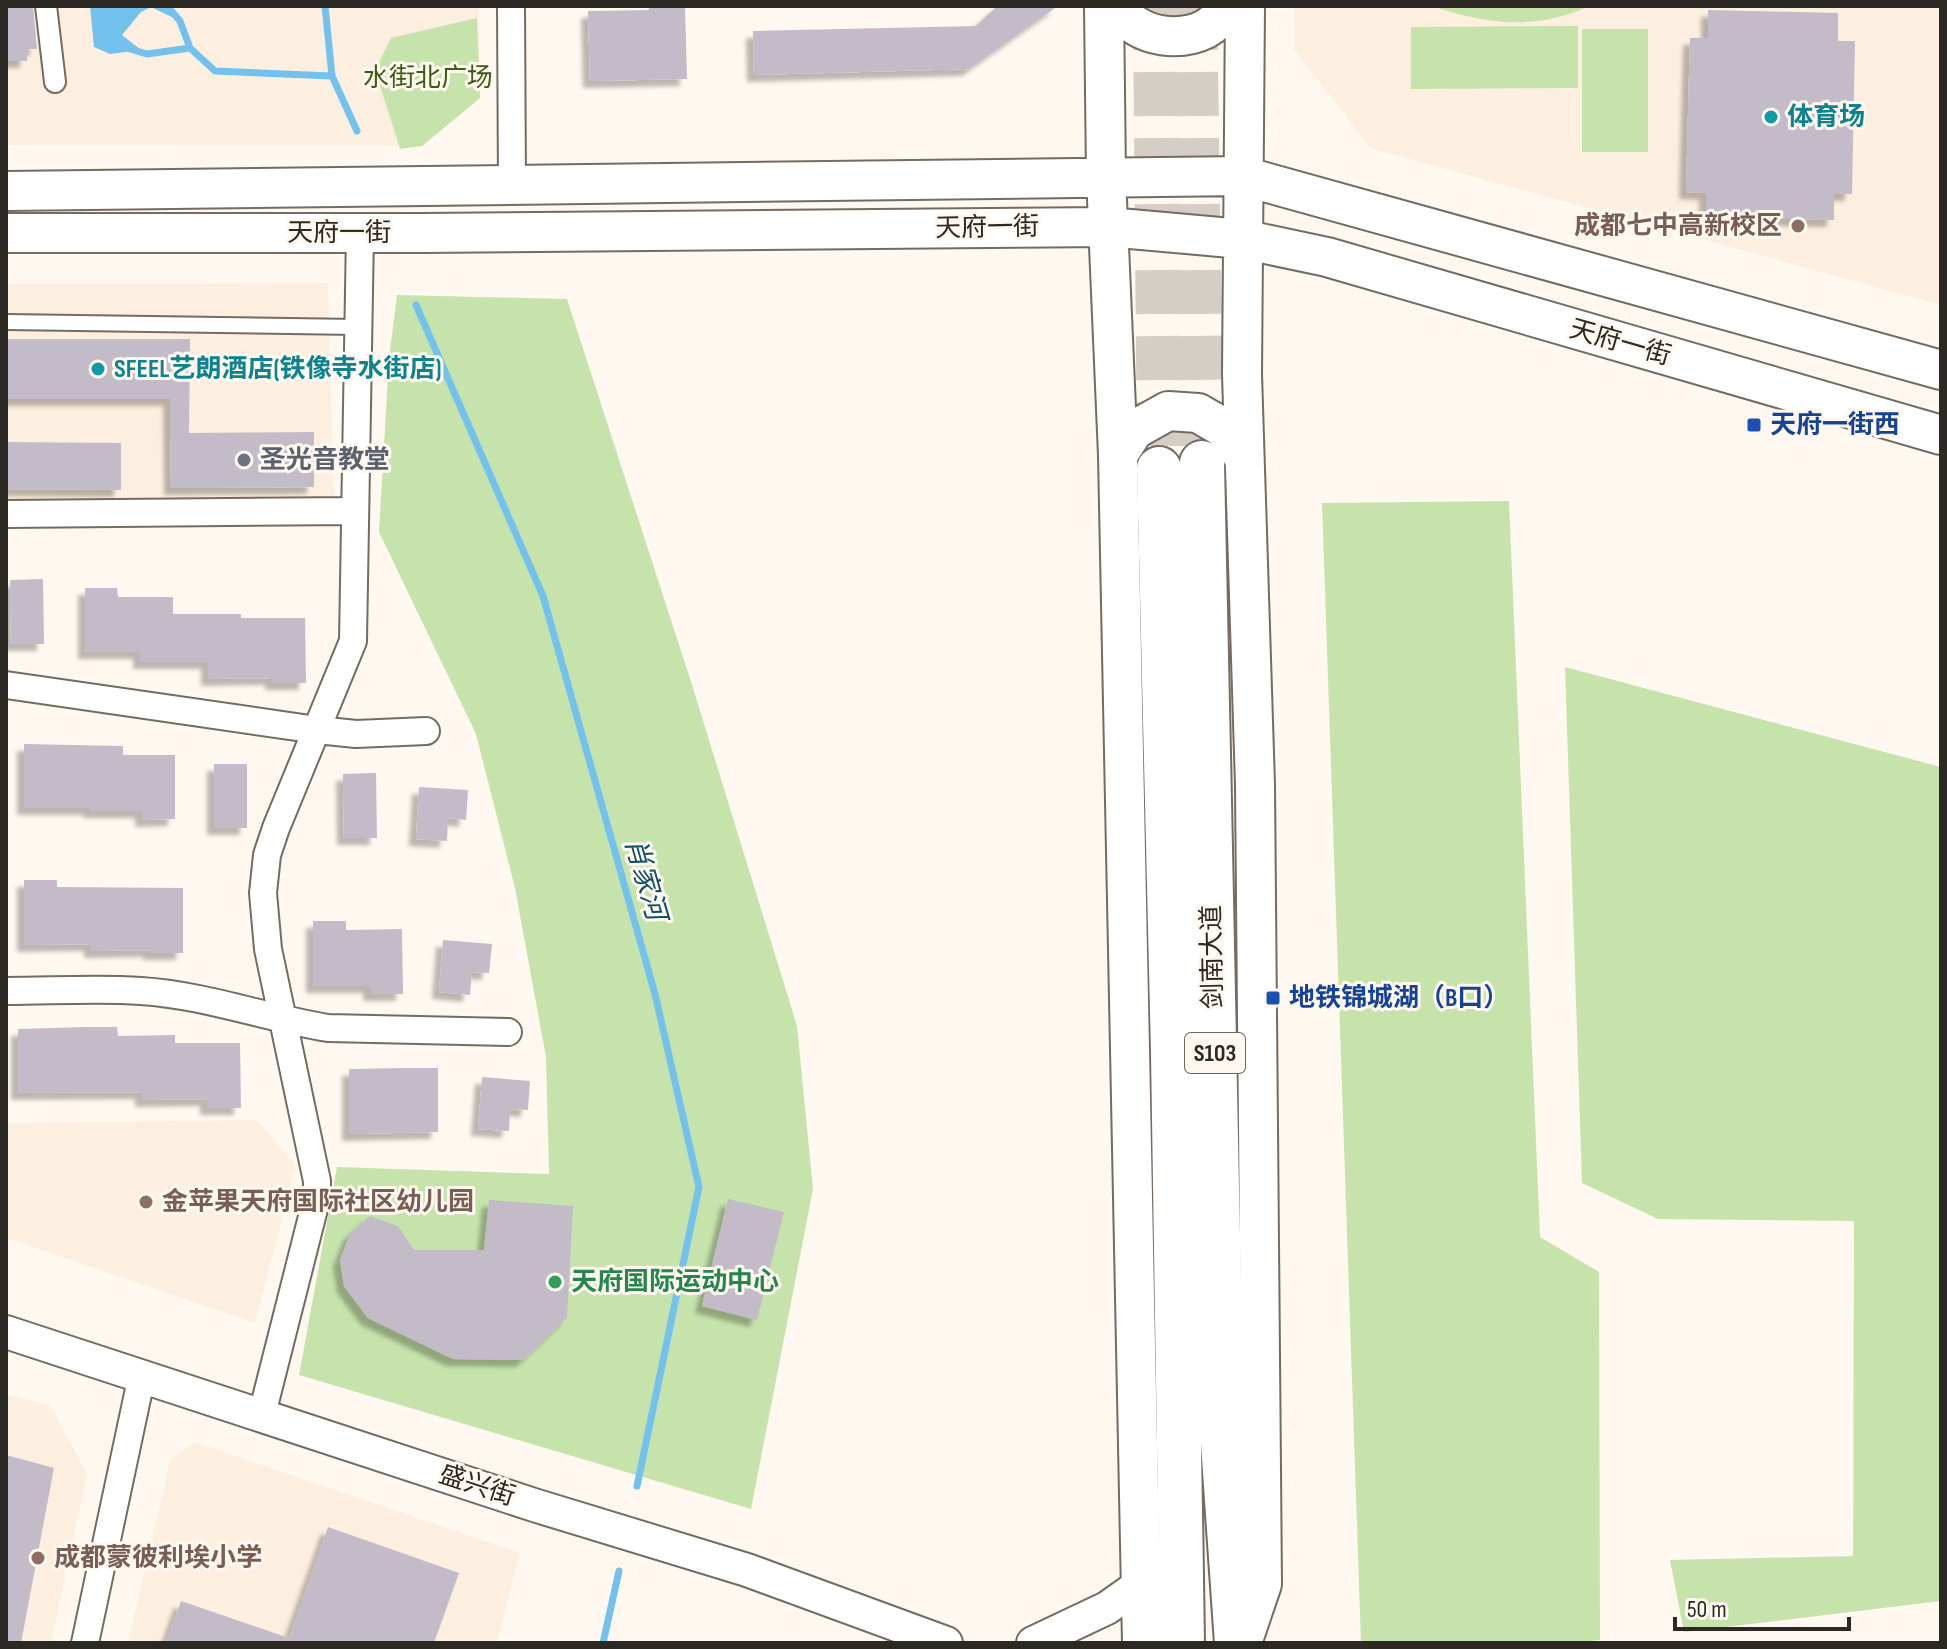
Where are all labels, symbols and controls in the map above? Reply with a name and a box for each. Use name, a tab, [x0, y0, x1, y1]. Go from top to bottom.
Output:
park label: 水街北广场	[363, 63, 493, 94]
place label: 体育场	[1787, 102, 1865, 133]
marker: 体育场	[1762, 108, 1780, 126]
place label: 成都七中高新校区	[1574, 211, 1782, 242]
street label: 天府一街	[935, 212, 1039, 244]
marker: 成都七中高新校区	[1789, 217, 1807, 235]
street label: 天府一街	[287, 218, 391, 249]
street label: 天府一街	[1566, 314, 1674, 372]
place label: SFEEL艺朗酒店(铁像寺水街店)	[114, 354, 441, 385]
marker: SFEEL艺朗酒店(铁像寺水街店)	[89, 360, 107, 378]
place label: 天府一街西	[1770, 410, 1900, 441]
marker: 天府一街西	[1745, 416, 1763, 434]
place label: 圣光音教堂	[260, 445, 390, 476]
marker: 圣光音教堂	[235, 451, 253, 469]
water label: 肖家河	[618, 834, 674, 929]
street label: 剑南大道	[1197, 905, 1229, 1009]
place label: 地铁锦城湖（B口）	[1289, 983, 1509, 1014]
marker: 地铁锦城湖（B口）	[1264, 989, 1282, 1007]
road number: S103	[1185, 1033, 1245, 1073]
place label: 金苹果天府国际社区幼儿园	[162, 1187, 474, 1218]
marker: 金苹果天府国际社区幼儿园	[137, 1193, 155, 1211]
place label: 天府国际运动中心	[571, 1267, 779, 1298]
marker: 天府国际运动中心	[546, 1273, 564, 1291]
street label: 盛兴街	[435, 1459, 519, 1513]
place label: 成都蒙彼利埃小学	[54, 1543, 262, 1574]
marker: 成都蒙彼利埃小学	[29, 1549, 47, 1567]
scale bar	[1675, 1581, 1849, 1631]
text: 50 m	[1687, 1595, 1727, 1624]

